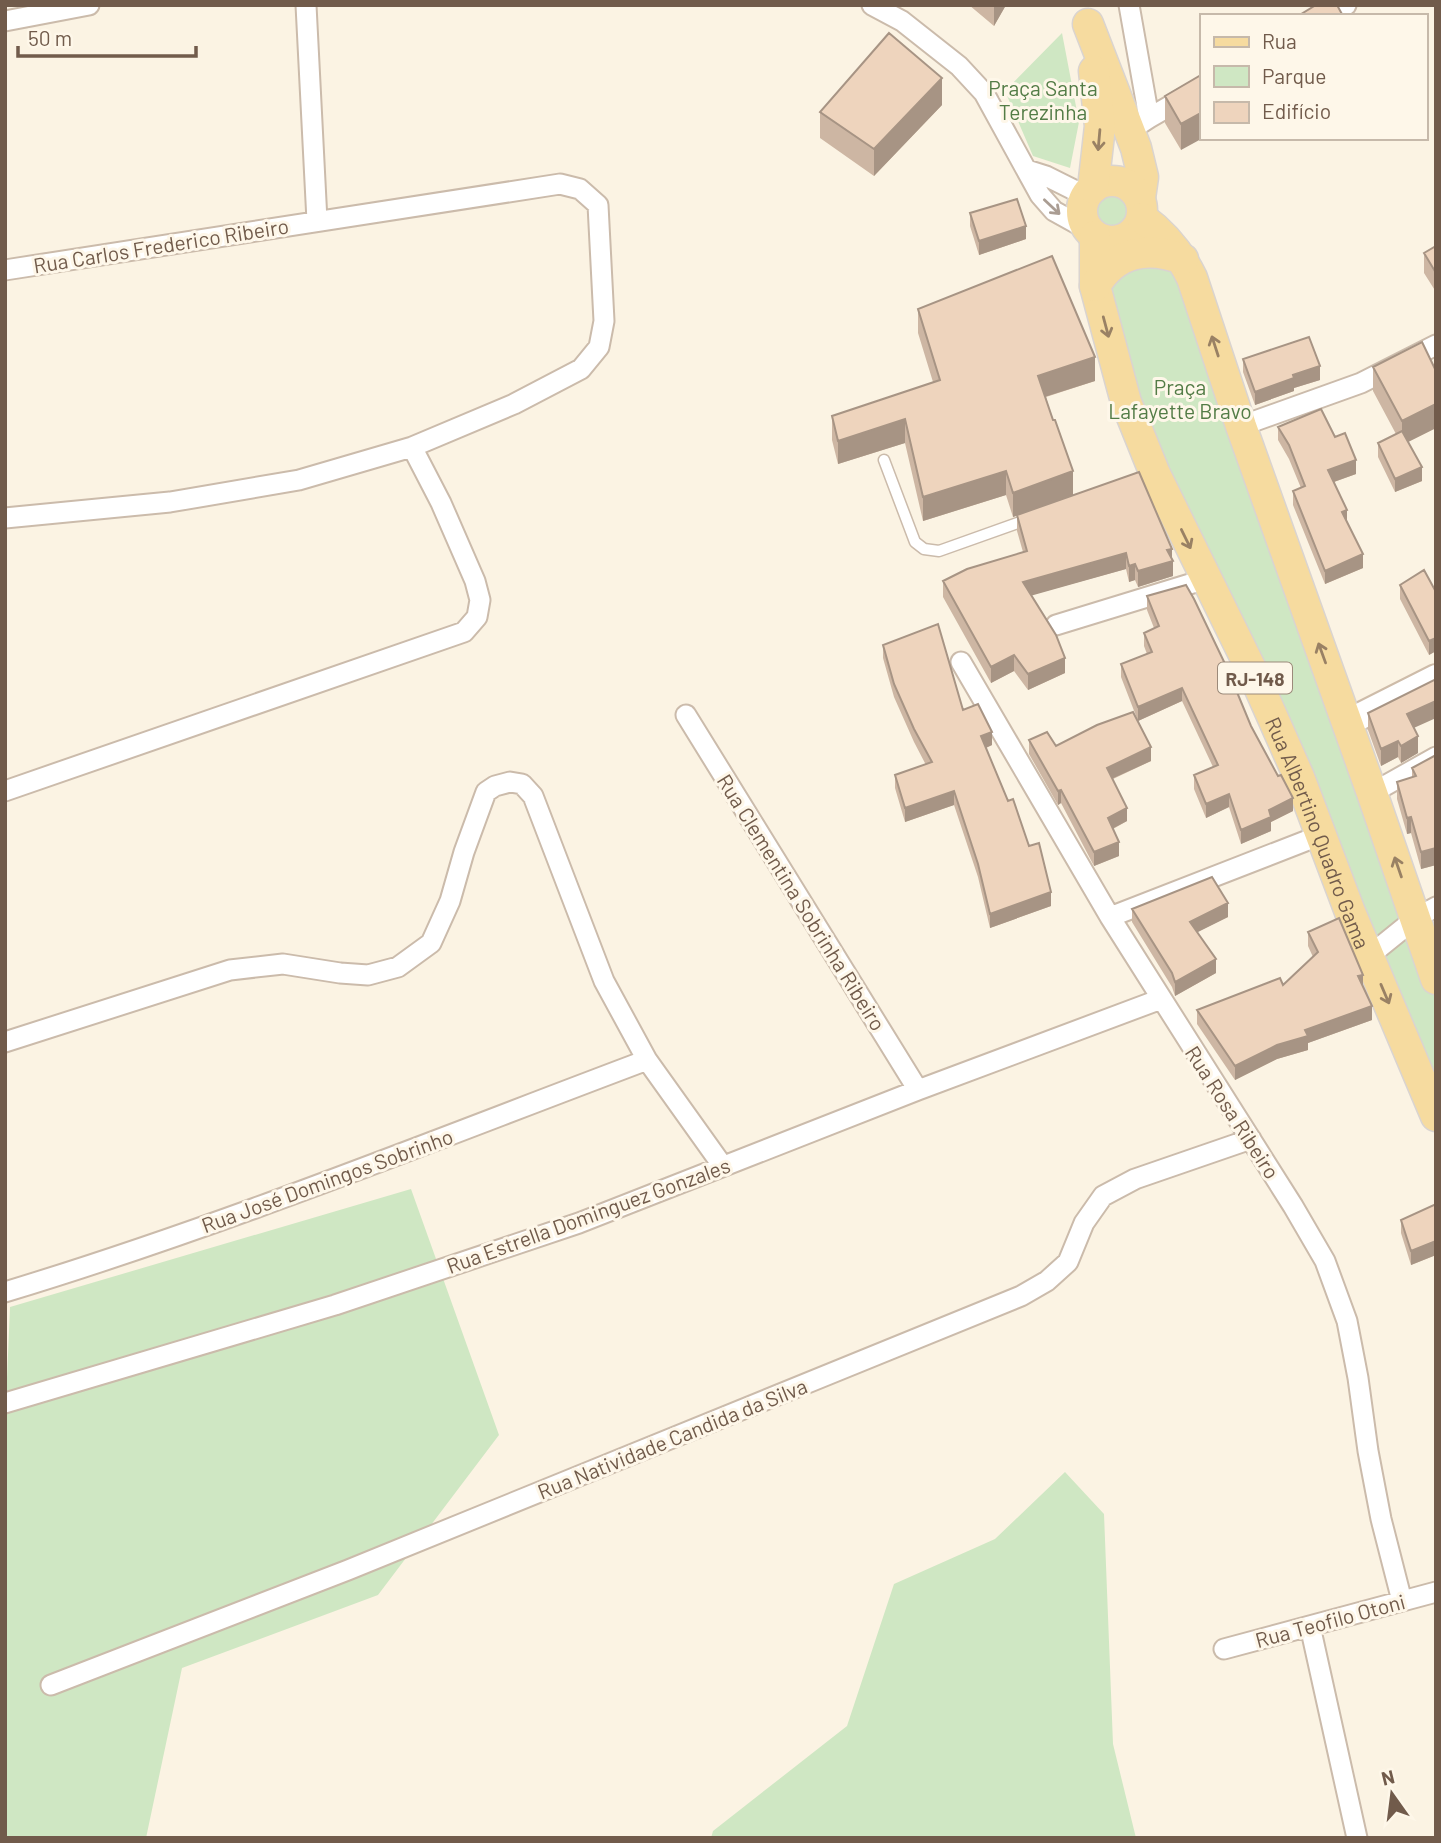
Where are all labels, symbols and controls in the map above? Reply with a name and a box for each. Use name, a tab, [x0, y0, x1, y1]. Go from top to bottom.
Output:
scale bar	[18, 14, 196, 58]
legend	[1200, 14, 1427, 140]
text: 50 m	[28, 25, 72, 50]
text: Rua	[1262, 28, 1297, 53]
text: Parque	[1262, 63, 1327, 88]
park label: Praça Santa Terezinha	[988, 75, 1098, 124]
text: Edifício	[1262, 98, 1331, 123]
one-way arrow	[1092, 128, 1105, 151]
one-way arrow	[1043, 198, 1060, 215]
street label: Rua Carlos Frederico Ribeiro	[32, 212, 290, 278]
one-way arrow	[1100, 315, 1113, 338]
one-way arrow	[1208, 335, 1221, 357]
park label: Praça Lafayette Bravo	[1108, 374, 1252, 423]
one-way arrow	[1180, 528, 1194, 549]
one-way arrow	[1315, 643, 1327, 665]
road number: RJ-148	[1218, 663, 1292, 694]
street label: Rua Albertino Quadro Gama	[1261, 713, 1376, 952]
street label: Rua Clementina Sobrinha Ribeiro	[713, 769, 891, 1035]
one-way arrow	[1391, 857, 1403, 879]
one-way arrow	[1379, 983, 1392, 1005]
street label: Rua Rosa Ribeiro	[1181, 1041, 1285, 1183]
street label: Rua José Domingos Sobrinho	[198, 1123, 456, 1237]
street label: Rua Estrella Dominguez Gonzales	[443, 1152, 733, 1278]
street label: Rua Natividade Candida da Silva	[534, 1372, 810, 1504]
street label: Rua Teofilo Otoni	[1252, 1588, 1408, 1652]
north arrow	[1357, 1759, 1427, 1829]
text: N	[1379, 1764, 1397, 1790]

